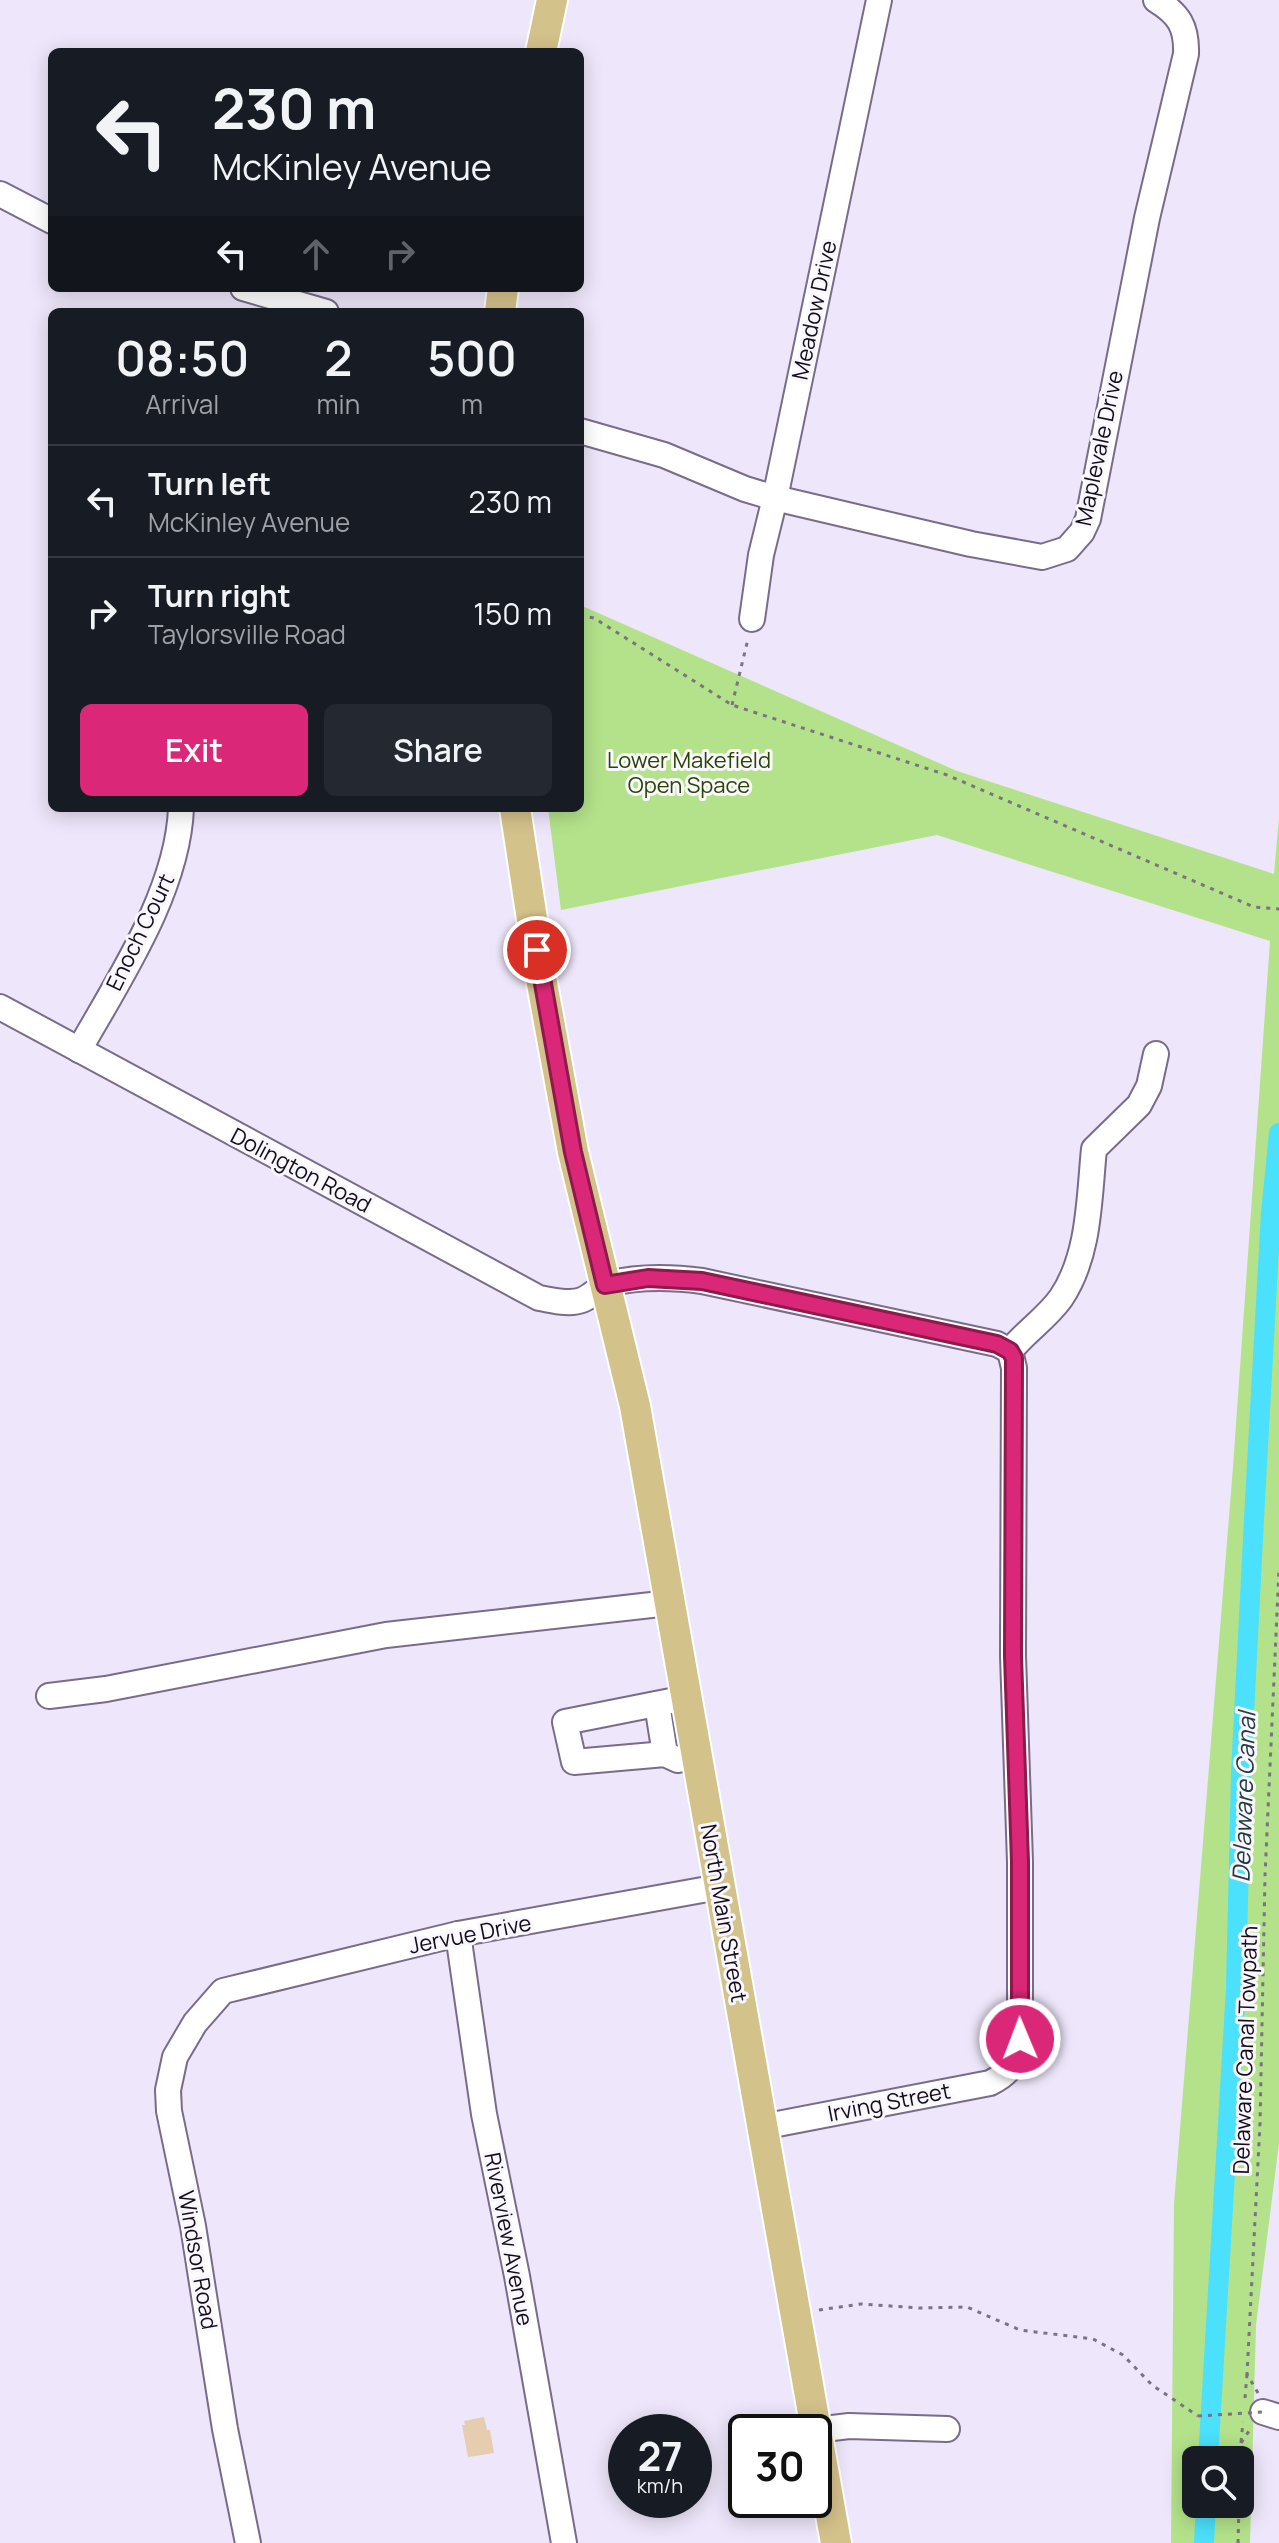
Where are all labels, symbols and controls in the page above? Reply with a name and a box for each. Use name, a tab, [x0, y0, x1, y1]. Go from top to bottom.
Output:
text: 230 m	[212, 69, 376, 146]
icon: left	[80, 80, 184, 184]
text: McKinley Avenue	[212, 142, 492, 191]
icon: left	[210, 232, 254, 276]
icon: ahead	[294, 232, 338, 276]
icon: right	[378, 232, 422, 276]
street label: Meadow Drive	[785, 237, 843, 382]
text: 08:50	[115, 325, 249, 390]
text: 2	[324, 325, 352, 390]
text: 500	[427, 325, 517, 390]
street label: Maplevale Drive	[1068, 368, 1130, 528]
text: Arrival	[145, 386, 219, 422]
text: min	[317, 386, 360, 422]
text: m	[461, 386, 483, 422]
text: Turn left	[148, 463, 271, 504]
icon: left	[80, 479, 124, 523]
text: 230 m	[469, 481, 552, 522]
text: McKinley Avenue	[148, 504, 350, 540]
text: Turn right	[148, 575, 291, 616]
icon: right	[80, 591, 124, 635]
text: 150 m	[473, 593, 552, 634]
text: Taylorsville Road	[148, 616, 346, 652]
button: Exit	[80, 704, 308, 796]
button: Share	[324, 704, 552, 796]
park label: Lower Makefield Open Space	[607, 745, 771, 800]
street label: Enoch Court	[99, 868, 181, 996]
pin	[503, 916, 571, 984]
icon: arrive	[515, 928, 559, 972]
street label: Dolington Road	[225, 1120, 377, 1220]
water label: Delaware Canal	[1224, 1708, 1263, 1883]
street label: North Main Street	[694, 1822, 754, 2005]
street label: Jervue Drive	[406, 1907, 534, 1961]
street label: Delaware Canal Towpath	[1226, 1925, 1264, 2175]
position arrow	[978, 1997, 1062, 2081]
street label: Irving Street	[825, 2075, 953, 2129]
street label: Riverview Avenue	[477, 2150, 541, 2328]
street label: Windsor Road	[171, 2188, 225, 2332]
speed limit sign: 30	[728, 2414, 832, 2518]
text: 27	[637, 2428, 683, 2483]
map controls	[1182, 2446, 1254, 2518]
button: search	[1182, 2446, 1254, 2518]
text: km/h	[637, 2472, 683, 2499]

